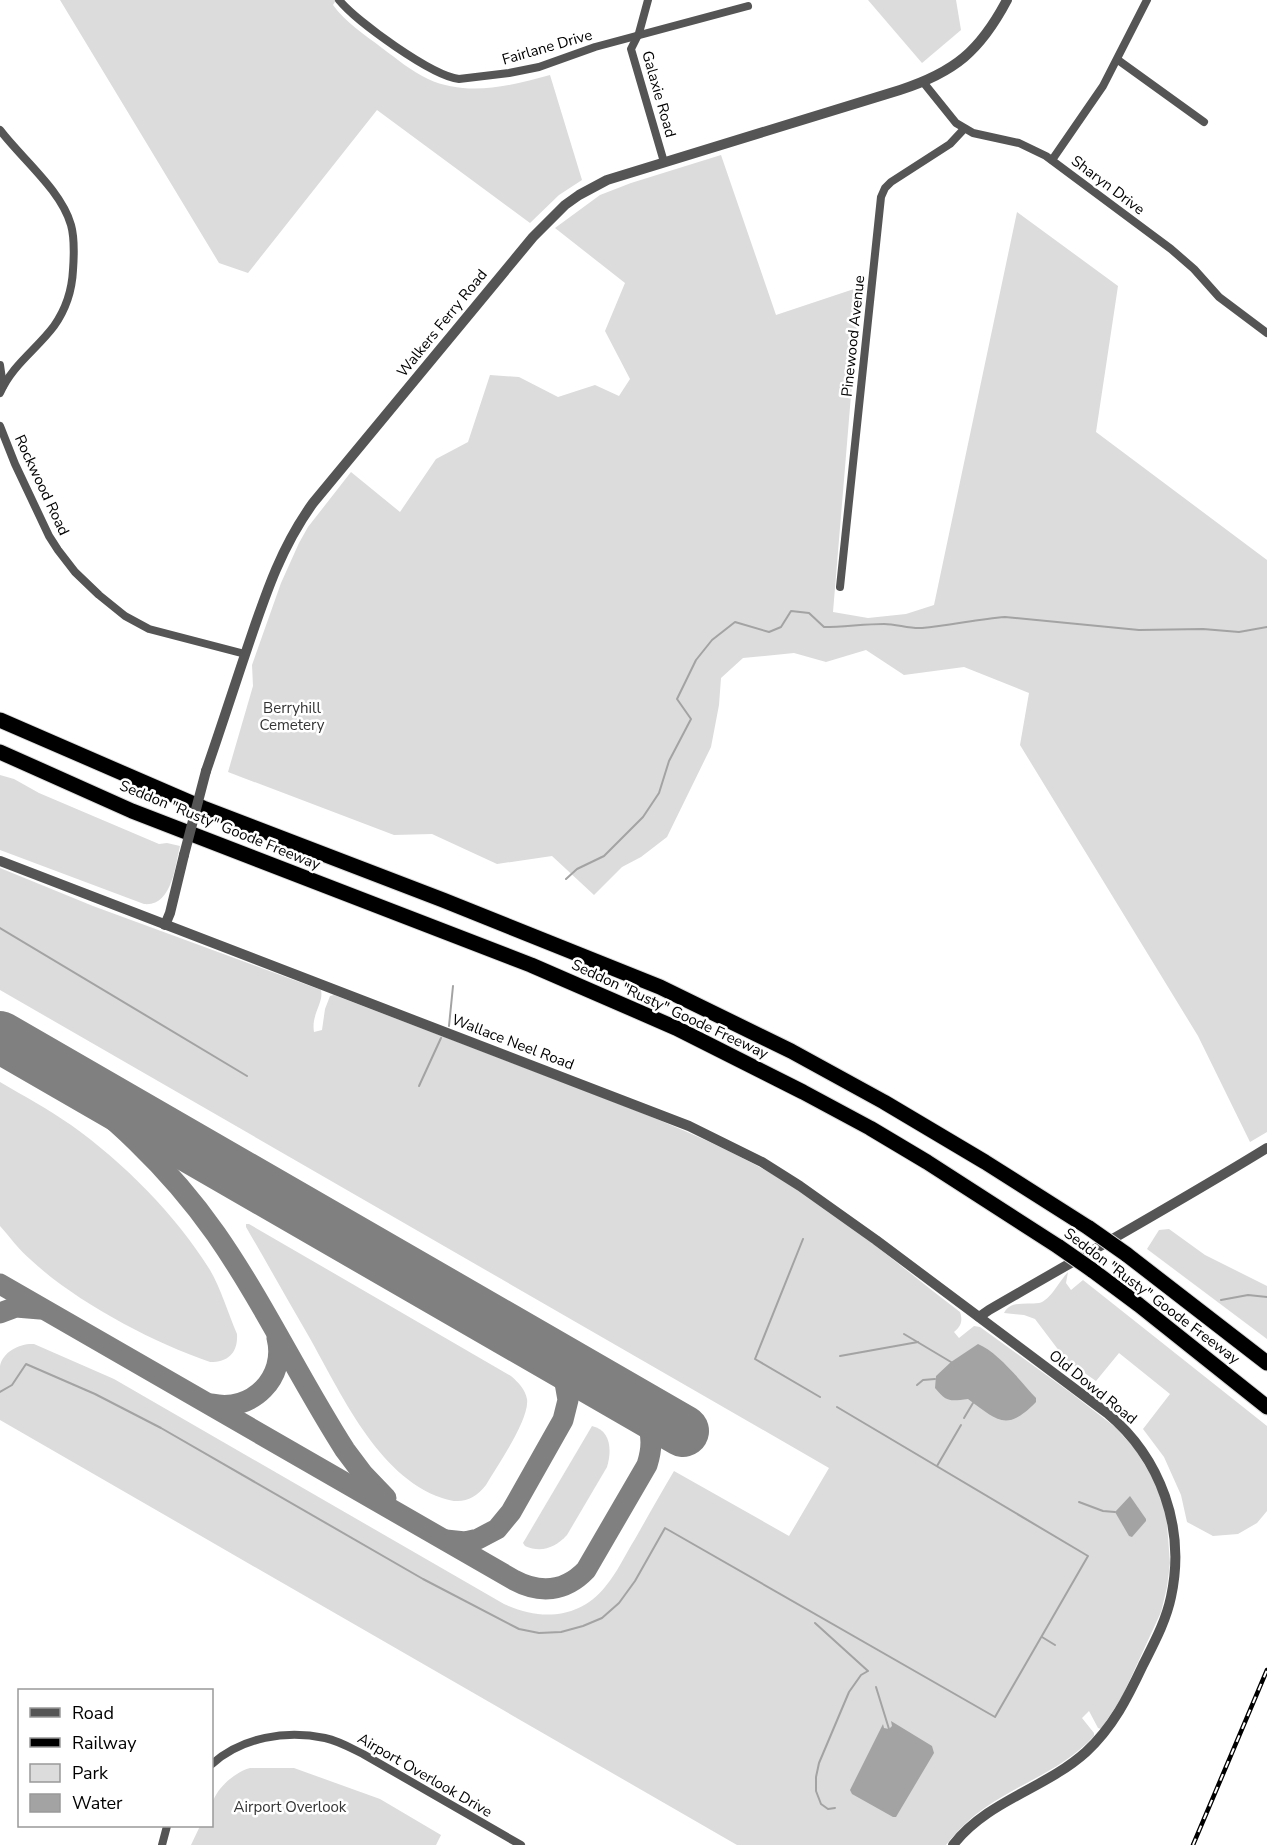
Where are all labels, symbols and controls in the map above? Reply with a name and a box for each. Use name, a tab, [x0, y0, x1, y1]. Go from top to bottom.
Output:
street label: Fairlane Drive	[500, 25, 594, 69]
street label: Galaxie Road	[637, 48, 681, 140]
street label: Sharyn Drive	[1067, 151, 1149, 219]
street label: Walkers Ferry Road	[392, 265, 492, 381]
street label: Pinewood Avenue	[837, 274, 869, 398]
street label: Rockwood Road	[10, 431, 74, 539]
park label: Berryhill Cemetery	[259, 698, 325, 735]
street label: Seddon "Rusty" Goode Freeway	[117, 775, 324, 875]
street label: Seddon "Rusty" Goode Freeway	[568, 954, 772, 1064]
street label: Wallace Neel Road	[449, 1009, 577, 1075]
street label: Seddon "Rusty" Goode Freeway	[1060, 1223, 1244, 1369]
street label: Old Dowd Road	[1045, 1345, 1141, 1429]
legend	[18, 1689, 213, 1827]
text: Road	[72, 1701, 114, 1725]
street label: Airport Overlook Drive	[354, 1728, 496, 1822]
text: Railway	[72, 1731, 137, 1755]
text: Park	[72, 1761, 109, 1785]
text: Water	[72, 1791, 123, 1815]
park label: Airport Overlook	[234, 1797, 347, 1817]

